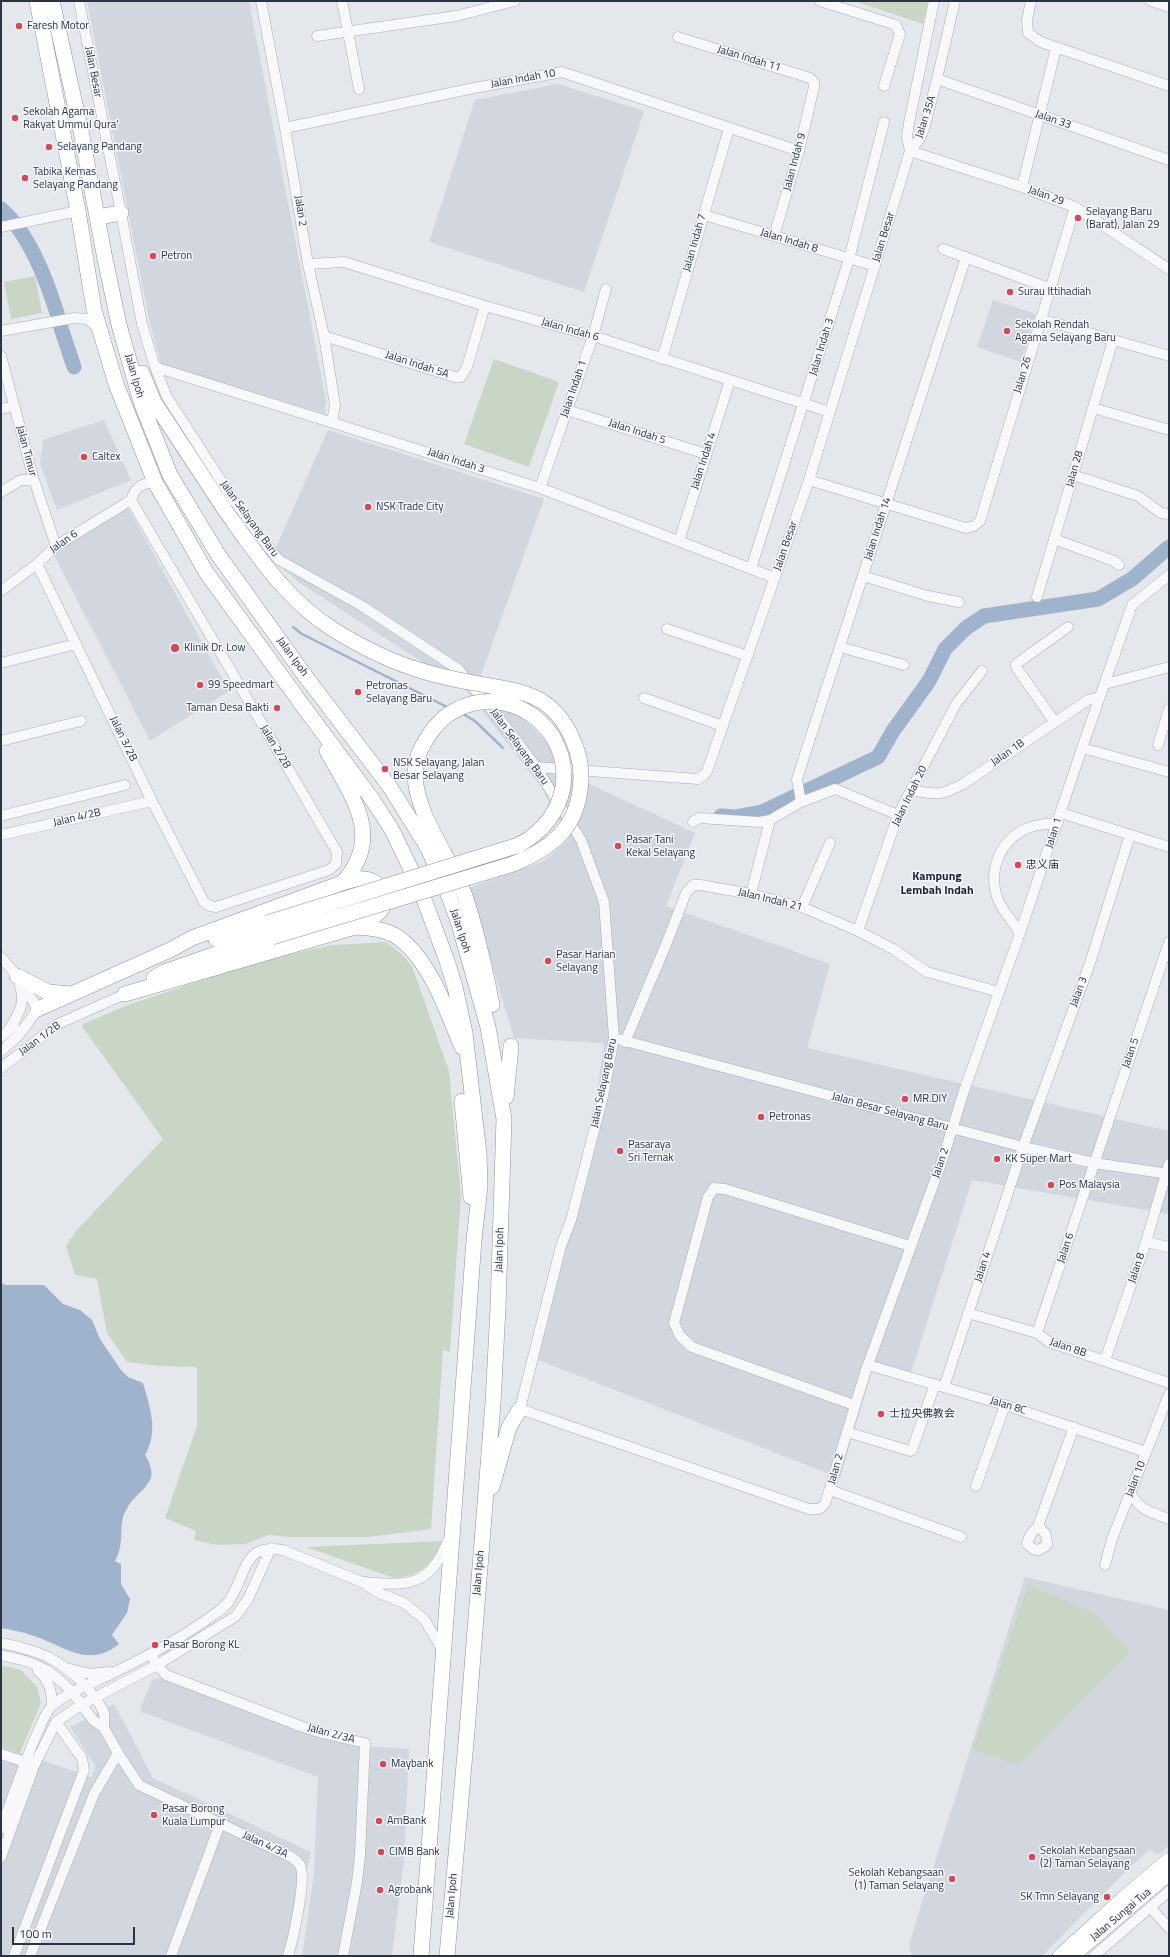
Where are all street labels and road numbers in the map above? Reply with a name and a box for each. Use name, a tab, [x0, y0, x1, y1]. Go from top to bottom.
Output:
street label: Jalan Indah 11	[716, 43, 782, 75]
street label: Jalan Besar	[82, 45, 104, 99]
street label: Jalan Indah 10	[490, 67, 556, 91]
street label: Jalan 35A	[913, 94, 939, 140]
street label: Jalan 33	[1033, 108, 1073, 132]
street label: Jalan Indah 9	[781, 132, 809, 192]
street label: Jalan 29	[1026, 183, 1066, 209]
street label: Jalan 2	[291, 195, 309, 227]
street label: Jalan Besar	[870, 210, 898, 264]
street label: Jalan Indah 7	[680, 213, 710, 273]
street label: Jalan Indah 8	[759, 226, 819, 256]
street label: Jalan Indah 6	[540, 315, 600, 345]
street label: Jalan Indah 3	[807, 317, 837, 377]
street label: Jalan Indah 5A	[384, 349, 450, 381]
street label: Jalan Ipoh	[121, 352, 147, 400]
street label: Jalan 26	[1011, 355, 1035, 395]
street label: Jalan Indah 1	[558, 359, 590, 419]
street label: Jalan Indah 5	[607, 417, 667, 447]
street label: Jalan Timur	[13, 424, 39, 478]
street label: Jalan Indah 4	[689, 431, 719, 491]
street label: Jalan Indah 3	[426, 446, 486, 476]
street label: Jalan 28	[1064, 449, 1086, 489]
street label: Jalan Selayang Baru	[217, 478, 281, 560]
street label: Jalan Indah 14	[862, 496, 894, 562]
street label: Jalan Besar	[771, 519, 801, 573]
street label: Jalan 6	[47, 528, 81, 556]
street label: Jalan Ipoh	[273, 635, 311, 679]
street label: Jalan Selayang Baru	[487, 706, 551, 788]
street label: Jalan 3/2B	[106, 714, 140, 764]
street label: Jalan 2/2B	[257, 723, 293, 771]
street label: Jalan 1B	[989, 737, 1027, 769]
street label: Jalan Indah 20	[890, 764, 930, 828]
street label: Jalan 4/2B	[52, 806, 102, 830]
street label: Jalan 1	[1043, 816, 1065, 850]
street label: Jalan Indah 21	[737, 886, 803, 914]
street label: Jalan Ipoh	[447, 907, 473, 955]
street label: Jalan 3	[1067, 975, 1091, 1009]
street label: Jalan 1/2B	[16, 1019, 64, 1059]
street label: Jalan 5	[1120, 1036, 1142, 1070]
street label: Jalan Selayang Baru	[588, 1037, 620, 1129]
street label: Jalan Besar Selayang Baru	[830, 1090, 950, 1134]
street label: Jalan 2	[930, 1146, 952, 1180]
street label: Jalan Ipoh	[493, 1227, 507, 1273]
street label: Jalan 6	[1055, 1231, 1077, 1265]
street label: Jalan 4	[972, 1250, 994, 1284]
street label: Jalan 8	[1126, 1251, 1148, 1285]
street label: Jalan 8B	[1048, 1336, 1088, 1360]
street label: Jalan 8C	[988, 1394, 1028, 1418]
street label: Jalan 2	[825, 1452, 847, 1486]
street label: Jalan 10	[1123, 1459, 1149, 1499]
street label: Jalan Ipoh	[470, 1550, 488, 1596]
street label: Jalan 2/3A	[306, 1721, 356, 1747]
street label: Jalan 4/3A	[240, 1829, 290, 1861]
street label: Jalan Ipoh	[443, 1873, 461, 1919]
street label: Jalan Sungai Tua	[1088, 1886, 1154, 1944]

